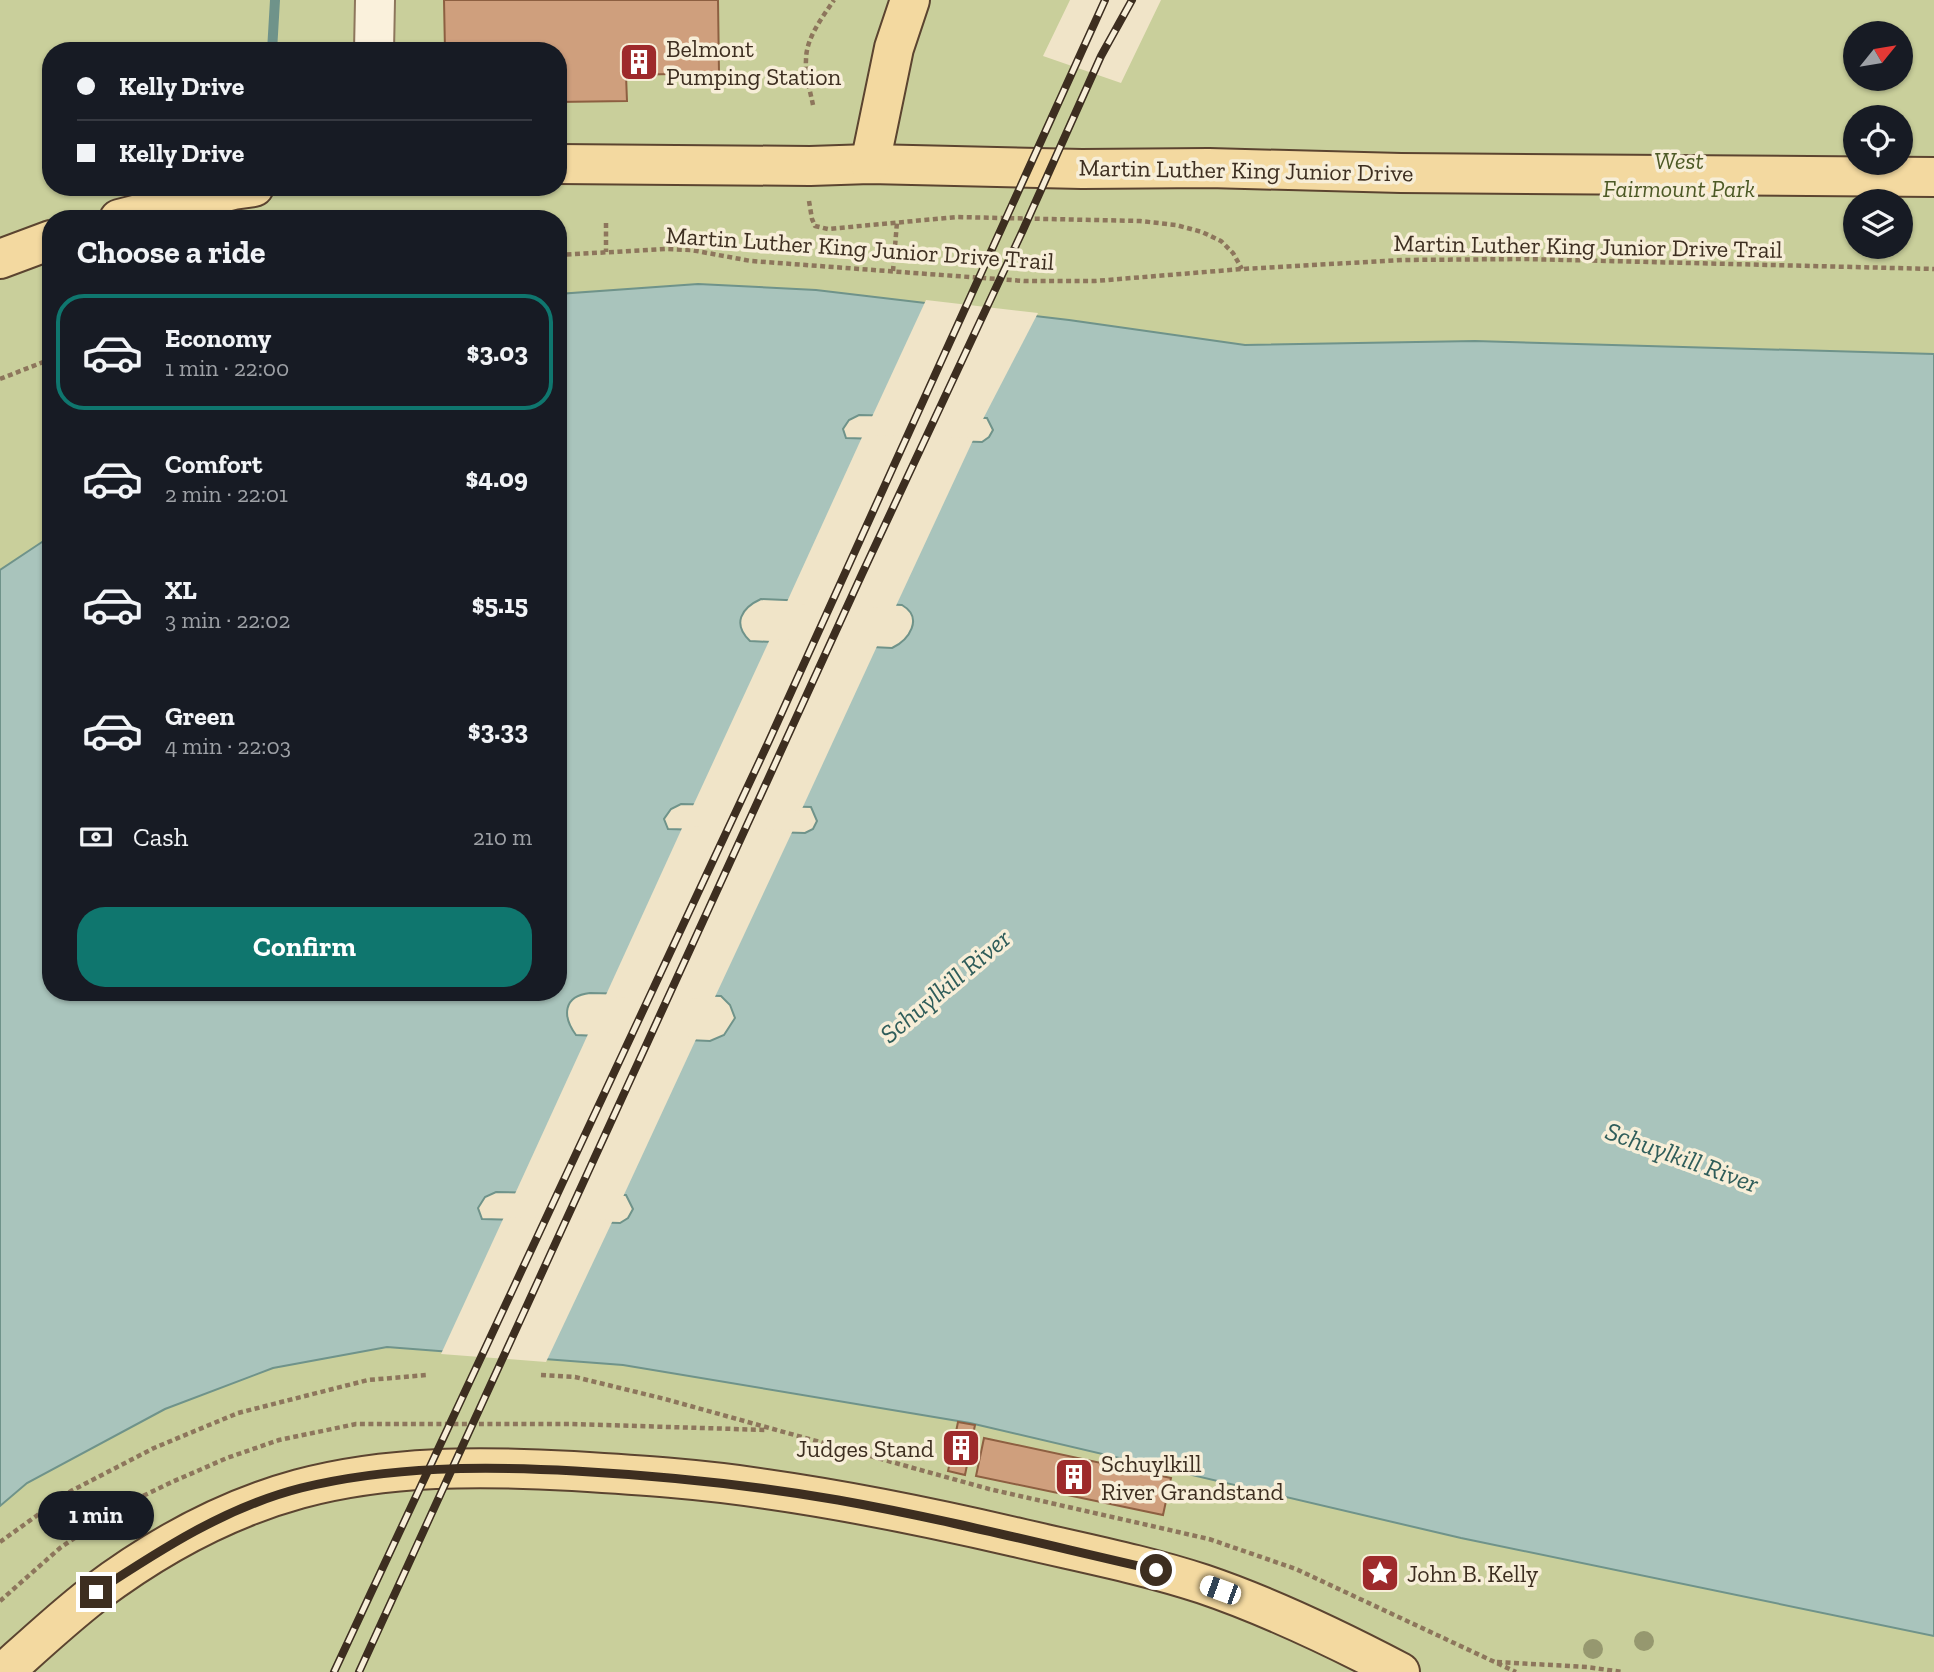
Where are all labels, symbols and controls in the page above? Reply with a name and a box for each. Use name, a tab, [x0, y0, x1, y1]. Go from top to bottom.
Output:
north arrow	[1843, 21, 1913, 91]
map controls	[1843, 21, 1913, 259]
place label: Belmont Pumping Station	[666, 34, 841, 91]
building icon: Belmont Pumping Station	[618, 41, 660, 83]
text: Kelly Drive	[119, 70, 244, 102]
button: locate	[1843, 105, 1913, 175]
text: Kelly Drive	[119, 137, 244, 169]
park label: West Fairmount Park	[1603, 146, 1755, 203]
street label: Martin Luther King Junior Drive	[1078, 153, 1414, 187]
button: layers	[1843, 189, 1913, 259]
street label: Martin Luther King Junior Drive Trail	[665, 220, 1055, 276]
street label: Martin Luther King Junior Drive Trail	[1393, 228, 1783, 264]
text: Choose a ride	[77, 233, 265, 271]
icon: car	[81, 321, 144, 384]
text: Economy	[165, 322, 271, 354]
text: $3.03	[467, 336, 528, 368]
text: 1 min · 22:00	[165, 354, 289, 382]
icon: car	[81, 447, 144, 510]
text: Comfort	[165, 448, 262, 480]
text: $4.09	[466, 462, 528, 494]
text: 2 min · 22:01	[165, 480, 288, 508]
icon: car	[81, 573, 144, 636]
text: XL	[165, 574, 197, 606]
text: $5.15	[472, 588, 528, 620]
text: 3 min · 22:02	[165, 606, 290, 634]
icon: car	[81, 699, 144, 762]
text: Green	[165, 700, 235, 732]
text: $3.33	[468, 714, 528, 746]
text: 4 min · 22:03	[165, 732, 291, 760]
icon: cash	[77, 818, 115, 856]
text: Cash	[133, 821, 188, 853]
text: 210 m	[473, 823, 532, 851]
button: Confirm	[77, 907, 532, 987]
water label: Schuylkill River	[873, 922, 1017, 1050]
water label: Schuylkill River	[1601, 1114, 1763, 1200]
building icon: Judges Stand	[940, 1427, 982, 1469]
place label: Judges Stand	[796, 1434, 934, 1463]
place label: Schuylkill River Grandstand	[1101, 1449, 1284, 1506]
building icon: Schuylkill River Grandstand	[1053, 1456, 1095, 1498]
callout: 1 min	[38, 1490, 154, 1540]
text: 1 min	[69, 1501, 123, 1529]
place icon: John B. Kelly	[1359, 1552, 1401, 1594]
route start	[1140, 1554, 1172, 1586]
place label: John B. Kelly	[1407, 1559, 1539, 1588]
car	[1197, 1573, 1244, 1607]
route end	[80, 1576, 112, 1608]

